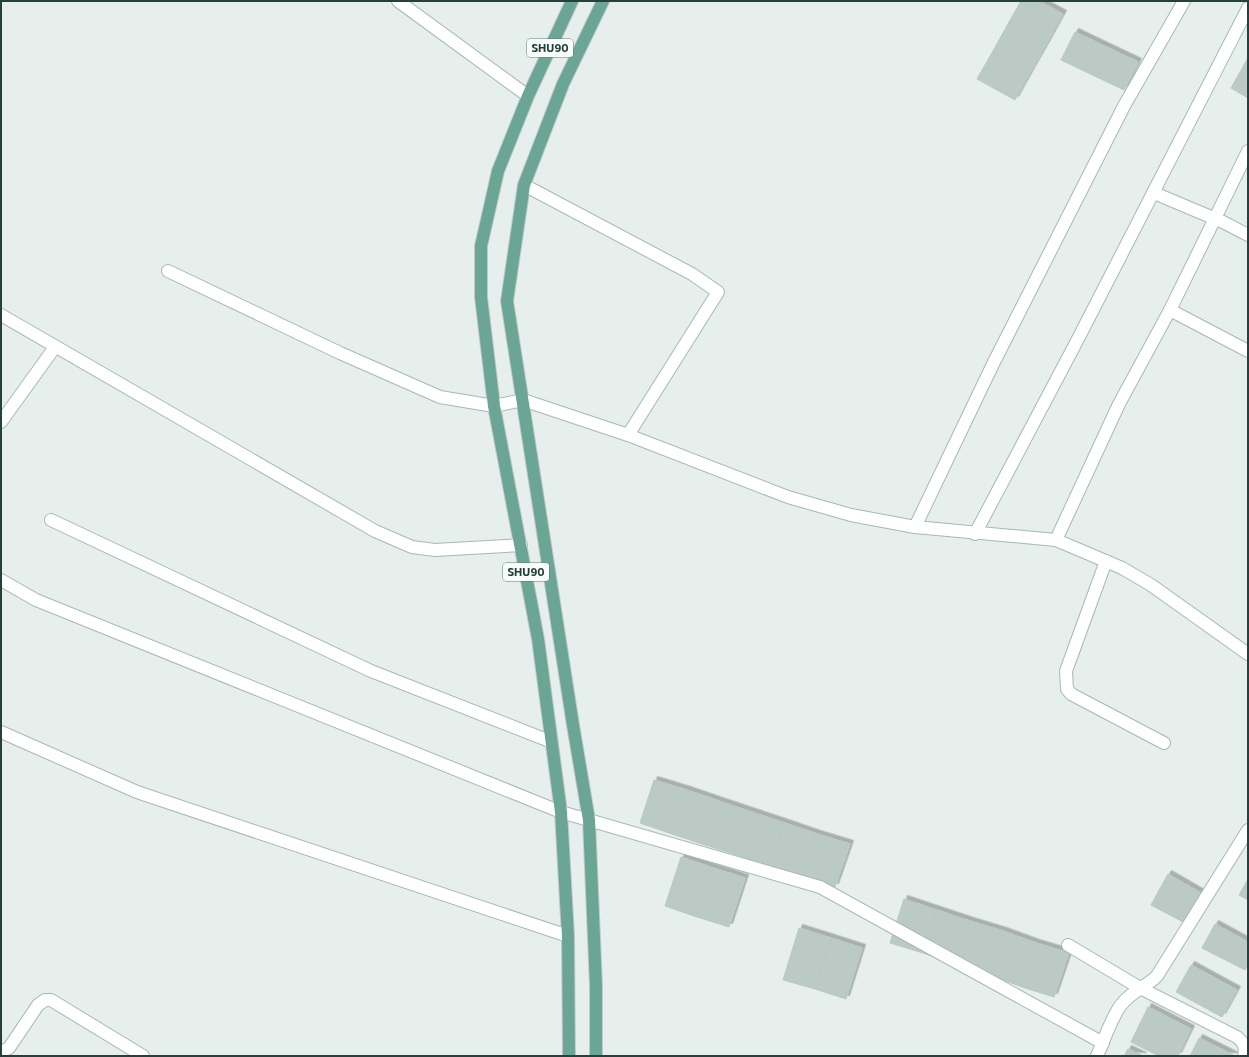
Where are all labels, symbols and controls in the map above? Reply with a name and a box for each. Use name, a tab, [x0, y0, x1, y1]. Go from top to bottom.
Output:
road number: SHU90	[527, 39, 573, 57]
road number: SHU90	[503, 563, 549, 581]

